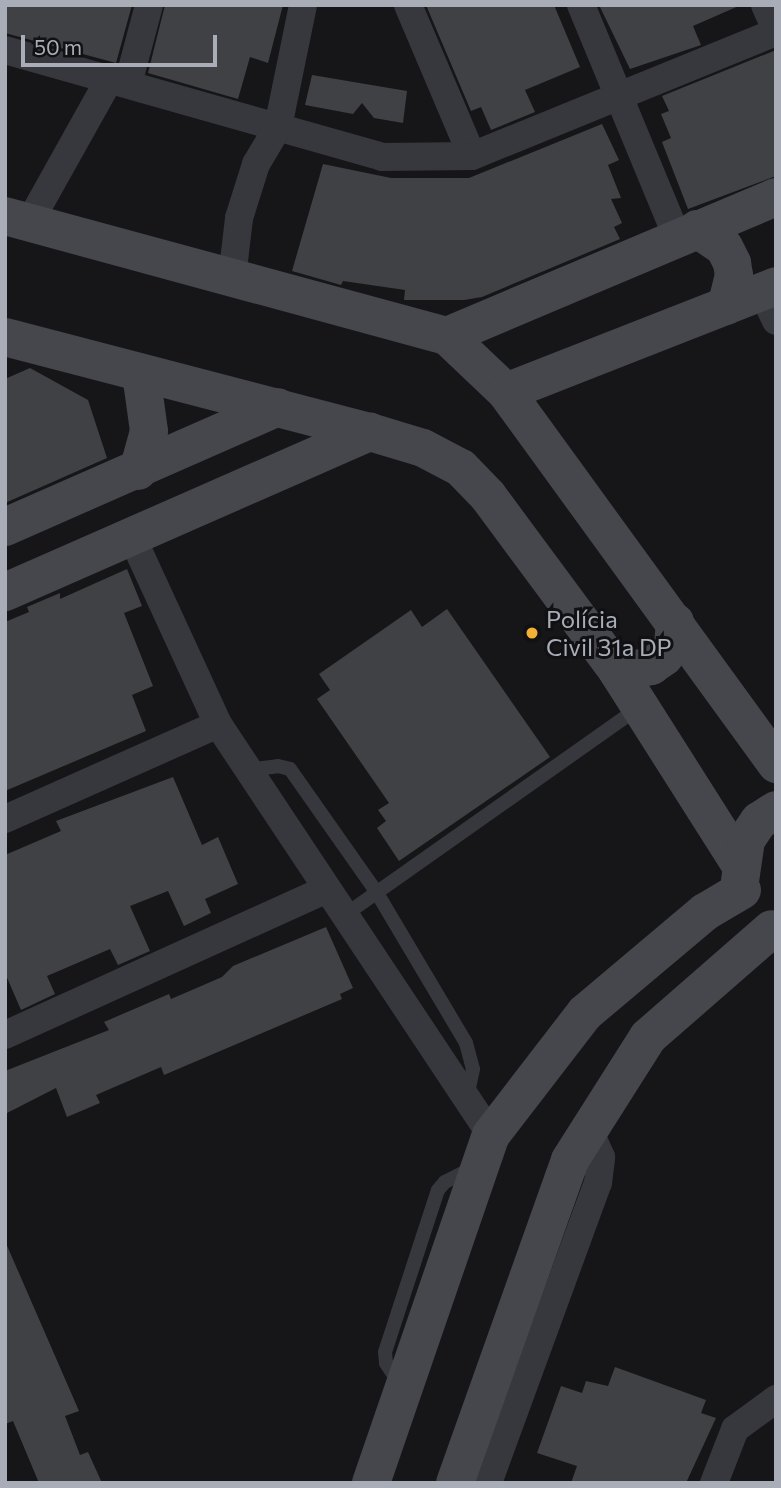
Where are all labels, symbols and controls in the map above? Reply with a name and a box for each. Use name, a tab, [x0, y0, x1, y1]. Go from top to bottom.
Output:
scale bar	[24, 21, 220, 65]
text: 50 m	[34, 34, 82, 59]
place label: Polícia Civil 31a DP	[546, 605, 672, 661]
marker: Polícia Civil 31a DP	[524, 625, 540, 641]

